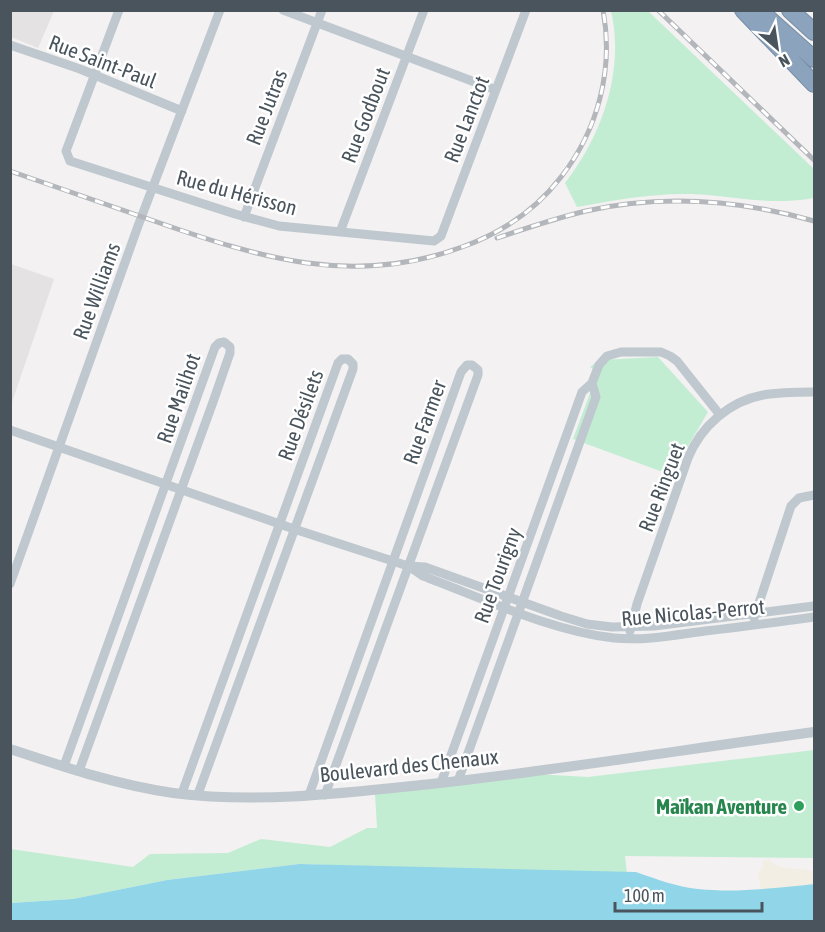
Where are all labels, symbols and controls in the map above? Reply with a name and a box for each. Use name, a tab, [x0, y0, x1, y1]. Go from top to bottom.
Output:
north arrow	[747, 18, 807, 78]
street label: Rue Saint-Paul	[46, 29, 161, 93]
text: N	[776, 51, 793, 71]
street label: Rue Godbout	[336, 64, 394, 166]
street label: Rue Jutras	[241, 66, 291, 148]
street label: Rue Lanctot	[439, 72, 493, 166]
street label: Rue du Hérisson	[174, 164, 300, 220]
street label: Rue Williams	[67, 239, 125, 343]
street label: Rue Mailhot	[151, 350, 205, 446]
street label: Rue Désilets	[272, 366, 328, 464]
street label: Rue Farmer	[398, 376, 451, 467]
street label: Rue Ringuet	[633, 439, 689, 535]
street label: Rue Tourigny	[469, 524, 525, 626]
street label: Rue Nicolas-Perrot	[620, 594, 766, 630]
street label: Boulevard des Chenaux	[319, 744, 500, 786]
place label: Maïkan Aventure	[656, 794, 787, 818]
marker: Maïkan Aventure	[792, 799, 806, 813]
scale bar	[615, 875, 762, 913]
text: 100 m	[624, 885, 665, 906]

